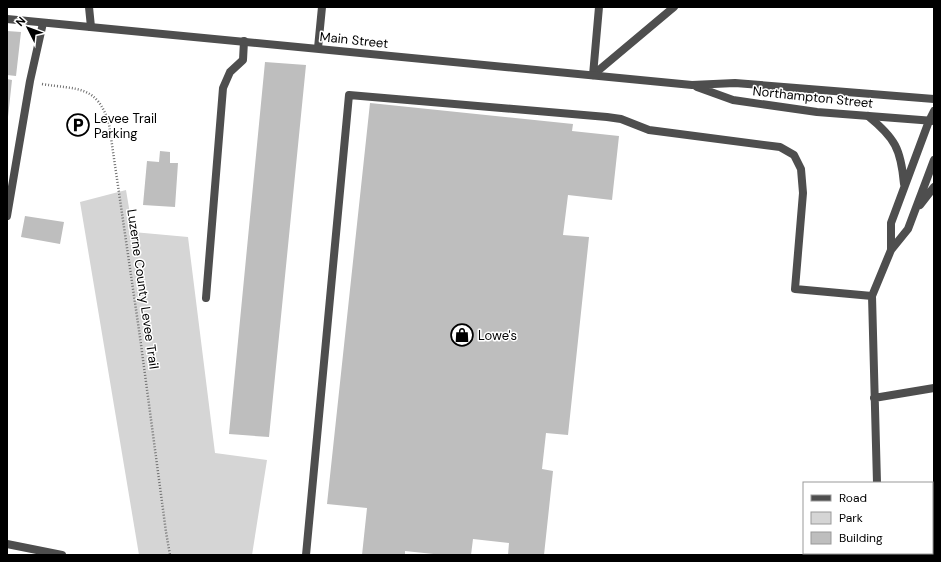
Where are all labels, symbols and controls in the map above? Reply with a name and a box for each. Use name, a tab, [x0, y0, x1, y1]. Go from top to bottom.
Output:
north arrow	[8, 8, 48, 48]
text: N	[13, 14, 28, 29]
street label: Main Street	[319, 28, 389, 52]
street label: Northampton Street	[752, 82, 874, 112]
place label: Levee Trail Parking	[94, 110, 157, 142]
parking icon: Levee Trail Parking	[65, 112, 91, 138]
street label: Luzerne County Levee Trail	[123, 208, 163, 370]
shop icon: Lowe's	[449, 322, 475, 348]
place label: Lowe's	[478, 327, 517, 344]
legend	[803, 482, 933, 554]
text: Road	[839, 490, 867, 506]
text: Park	[839, 510, 863, 526]
text: Building	[839, 530, 883, 546]

